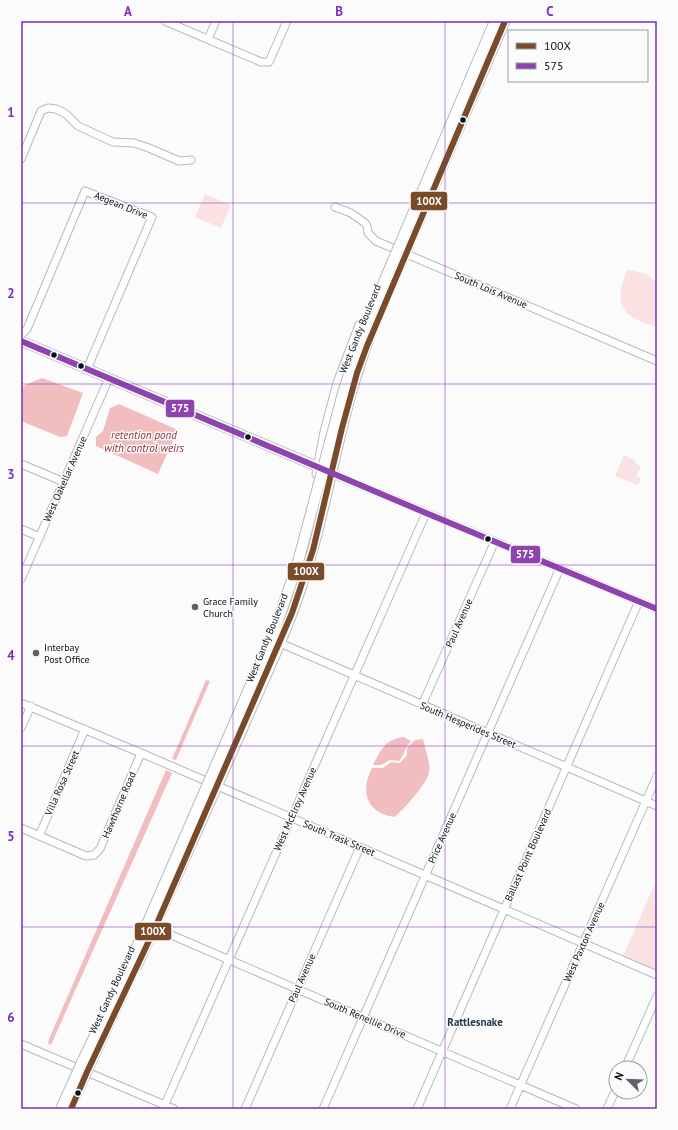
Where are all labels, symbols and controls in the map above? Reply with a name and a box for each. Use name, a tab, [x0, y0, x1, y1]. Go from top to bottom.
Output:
text: A	[124, 3, 132, 20]
text: B	[335, 3, 343, 20]
text: C	[546, 3, 554, 20]
legend	[508, 30, 648, 82]
text: 100X	[544, 38, 572, 53]
text: 575	[544, 58, 564, 73]
text: 1	[7, 104, 15, 121]
unlabelled marker	[458, 115, 468, 125]
street label: Aegean Drive	[92, 188, 150, 222]
line badge: 100X	[410, 191, 448, 211]
text: 100X	[416, 194, 442, 208]
street label: South Lois Avenue	[453, 269, 529, 311]
street label: West Gandy Boulevard	[336, 283, 384, 375]
text: 2	[7, 285, 15, 302]
unlabelled marker	[49, 350, 59, 360]
unlabelled marker	[76, 361, 86, 371]
line badge: 575	[165, 399, 195, 418]
text: 575	[171, 401, 189, 415]
water label: retention pond with control weirs	[104, 428, 184, 455]
unlabelled marker	[243, 432, 253, 442]
street label: West Oakellar Avenue	[40, 434, 90, 524]
text: 3	[7, 466, 15, 483]
unlabelled marker	[483, 534, 493, 544]
line badge: 575	[510, 545, 541, 564]
text: 575	[516, 547, 534, 561]
line badge: 100X	[287, 562, 325, 581]
text: 100X	[293, 564, 319, 578]
street label: West Gandy Boulevard	[243, 592, 291, 684]
place label: Grace Family Church	[203, 595, 258, 620]
street label: Paul Avenue	[442, 597, 476, 649]
marker: Grace Family Church	[190, 602, 200, 612]
place label: Interbay Post Office	[44, 641, 90, 666]
text: 4	[7, 647, 15, 664]
marker: Interbay Post Office	[31, 648, 41, 658]
street label: South Hesperides Street	[418, 699, 519, 751]
street label: Villa Rosa Street	[41, 748, 82, 819]
street label: West McElroy Avenue	[271, 765, 319, 853]
street label: Hawthorne Road	[99, 770, 139, 840]
street label: Ballast Point Boulevard	[502, 807, 554, 903]
street label: Price Avenue	[425, 811, 459, 865]
street label: South Trask Street	[301, 817, 378, 859]
text: 5	[7, 828, 15, 845]
street label: West Paxton Avenue	[561, 900, 607, 984]
line badge: 100X	[134, 922, 172, 941]
text: 100X	[140, 924, 166, 938]
street label: West Gandy Boulevard	[86, 944, 138, 1036]
street label: Paul Avenue	[285, 952, 319, 1004]
street label: South Renellie Drive	[322, 995, 408, 1041]
text: 6	[7, 1009, 15, 1026]
district label: Rattlesnake	[447, 1015, 503, 1029]
north arrow	[608, 1060, 648, 1100]
text: N	[611, 1070, 627, 1082]
unlabelled marker	[73, 1088, 83, 1098]

